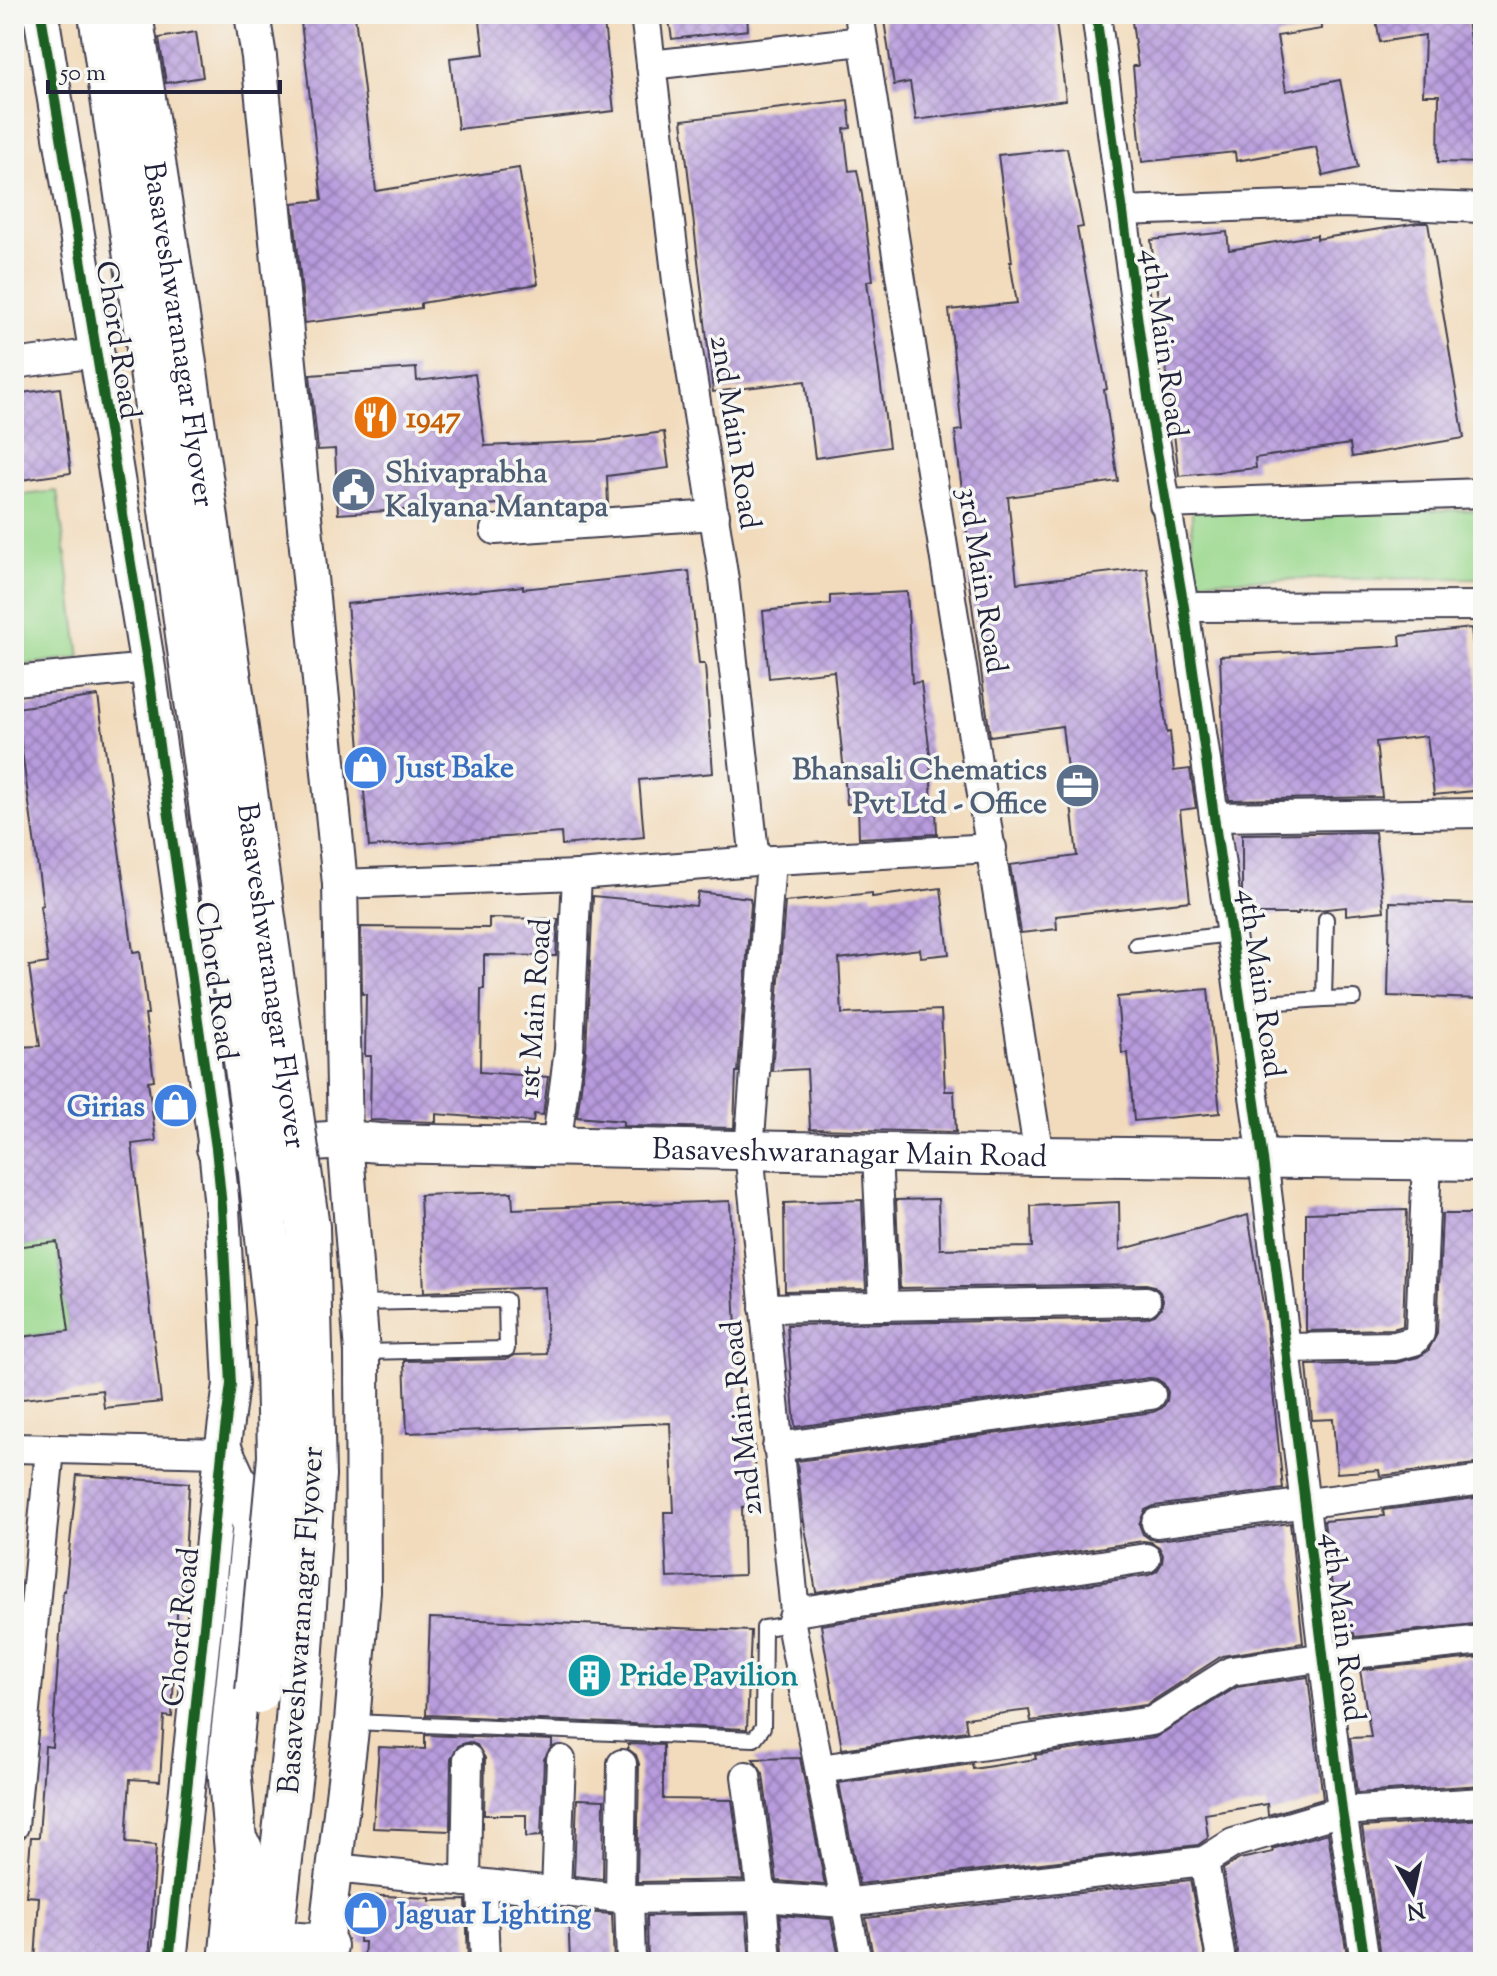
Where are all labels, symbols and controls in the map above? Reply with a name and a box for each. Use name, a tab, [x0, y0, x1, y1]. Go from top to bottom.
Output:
scale bar	[48, 44, 280, 94]
text: 50 m	[58, 57, 106, 91]
street label: Basaveshwaranagar Flyover	[130, 159, 224, 510]
street label: 4th Main Road	[1128, 246, 1197, 441]
street label: Chord Road	[83, 258, 150, 423]
street label: 2nd Main Road	[697, 332, 770, 533]
restaurant icon: 1947	[351, 393, 399, 441]
place label: 1947	[406, 398, 461, 441]
place label: Shivaprabha Kalyana Mantapa	[385, 453, 609, 530]
public building icon: Shivaprabha Kalyana Mantapa	[330, 465, 378, 513]
street label: 3rd Main Road	[945, 484, 1016, 677]
shop icon: Just Bake	[342, 743, 390, 791]
place label: Just Bake	[395, 748, 514, 791]
place label: Bhansali Chematics Pvt Ltd - Office	[792, 750, 1047, 827]
office icon: Bhansali Chematics Pvt Ltd - Office	[1054, 762, 1102, 810]
street label: Basaveshwaranagar Flyover	[224, 801, 316, 1152]
street label: 4th Main Road	[1225, 886, 1294, 1081]
street label: Chord Road	[182, 899, 247, 1064]
street label: 1st Main Road	[509, 917, 564, 1100]
shop icon: Girias	[152, 1082, 200, 1130]
place label: Girias	[67, 1087, 145, 1130]
street label: Basaveshwaranagar Main Road	[651, 1129, 1048, 1180]
street label: 2nd Main Road	[712, 1318, 775, 1518]
street label: Basaveshwaranagar Flyover	[269, 1445, 336, 1795]
street label: 4th Main Road	[1309, 1530, 1374, 1725]
street label: Chord Road	[153, 1545, 212, 1709]
building icon: Pride Pavilion	[565, 1651, 613, 1699]
place label: Pride Pavilion	[620, 1656, 798, 1699]
north arrow	[1373, 1852, 1453, 1932]
shop icon: Jaguar Lighting	[342, 1889, 390, 1937]
text: N	[1404, 1892, 1427, 1926]
place label: Jaguar Lighting	[395, 1894, 592, 1937]

